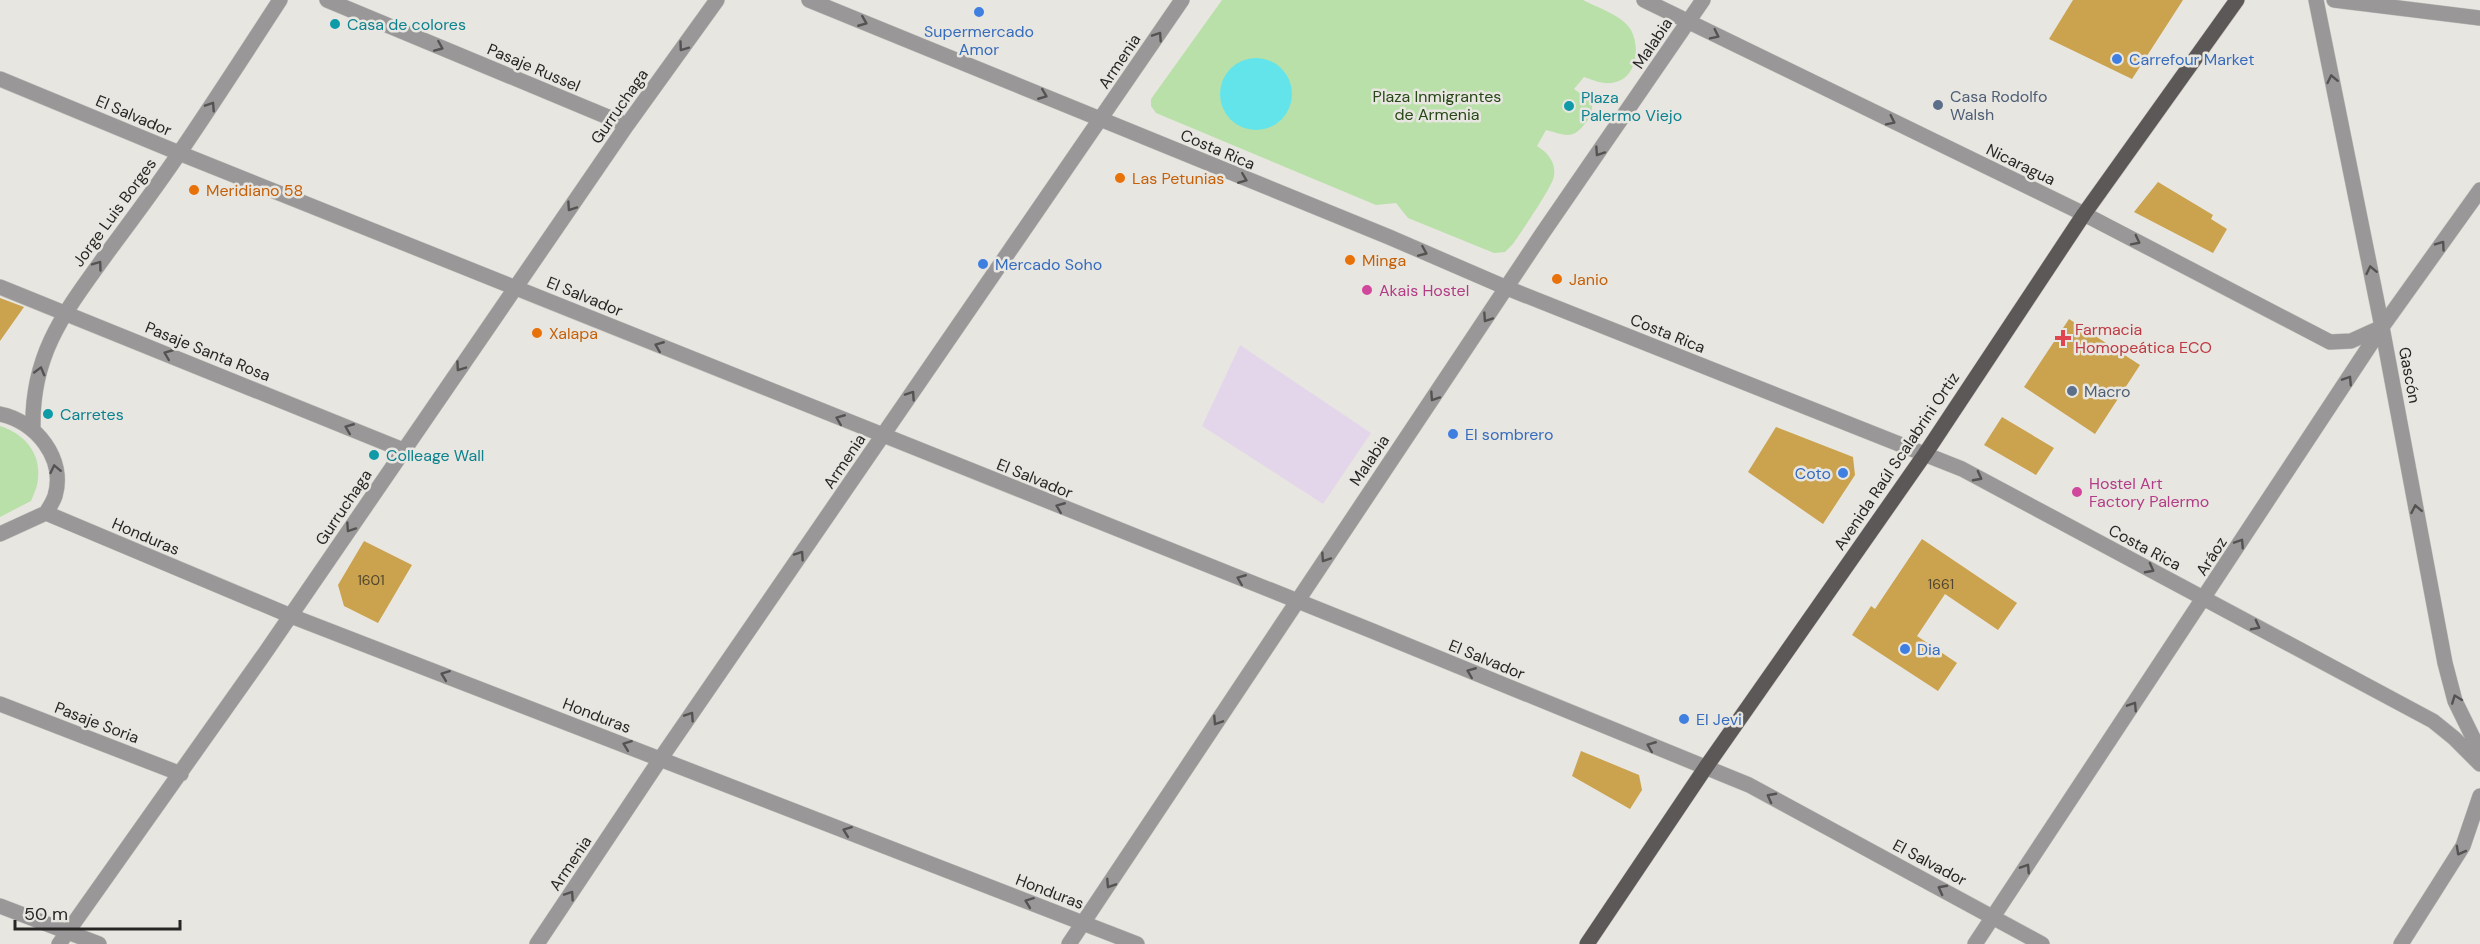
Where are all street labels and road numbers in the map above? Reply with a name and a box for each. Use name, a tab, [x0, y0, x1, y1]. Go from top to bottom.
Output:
street label: Malabia	[1628, 14, 1677, 73]
street label: Armenia	[1093, 30, 1145, 93]
street label: Pasaje Russel	[484, 38, 583, 96]
street label: Gurruchaga	[586, 65, 653, 148]
street label: El Salvador	[93, 90, 175, 141]
street label: Costa Rica	[1177, 124, 1258, 175]
street label: Nicaragua	[1983, 139, 2059, 190]
street label: Jorge Luis Borges	[68, 154, 161, 271]
street label: El Salvador	[544, 272, 626, 321]
street label: Costa Rica	[1627, 309, 1708, 358]
street label: Pasaje Santa Rosa	[142, 317, 274, 386]
street label: Gascón	[2394, 345, 2425, 405]
street label: Avenida Raúl Scalabrini Ortiz	[1829, 368, 1964, 554]
street label: Armenia	[818, 430, 870, 493]
street label: Malabia	[1345, 431, 1394, 490]
street label: El Salvador	[994, 454, 1076, 503]
street label: Gurruchaga	[310, 465, 376, 549]
street label: Honduras	[109, 513, 183, 560]
street label: Costa Rica	[2105, 520, 2185, 575]
street label: Aráoz	[2191, 533, 2232, 580]
street label: El Salvador	[1446, 635, 1528, 684]
street label: Honduras	[560, 693, 634, 738]
street label: Pasaje Soria	[52, 697, 142, 748]
street label: Armenia	[544, 832, 596, 895]
street label: El Salvador	[1889, 834, 1970, 891]
street label: Honduras	[1013, 869, 1087, 914]

